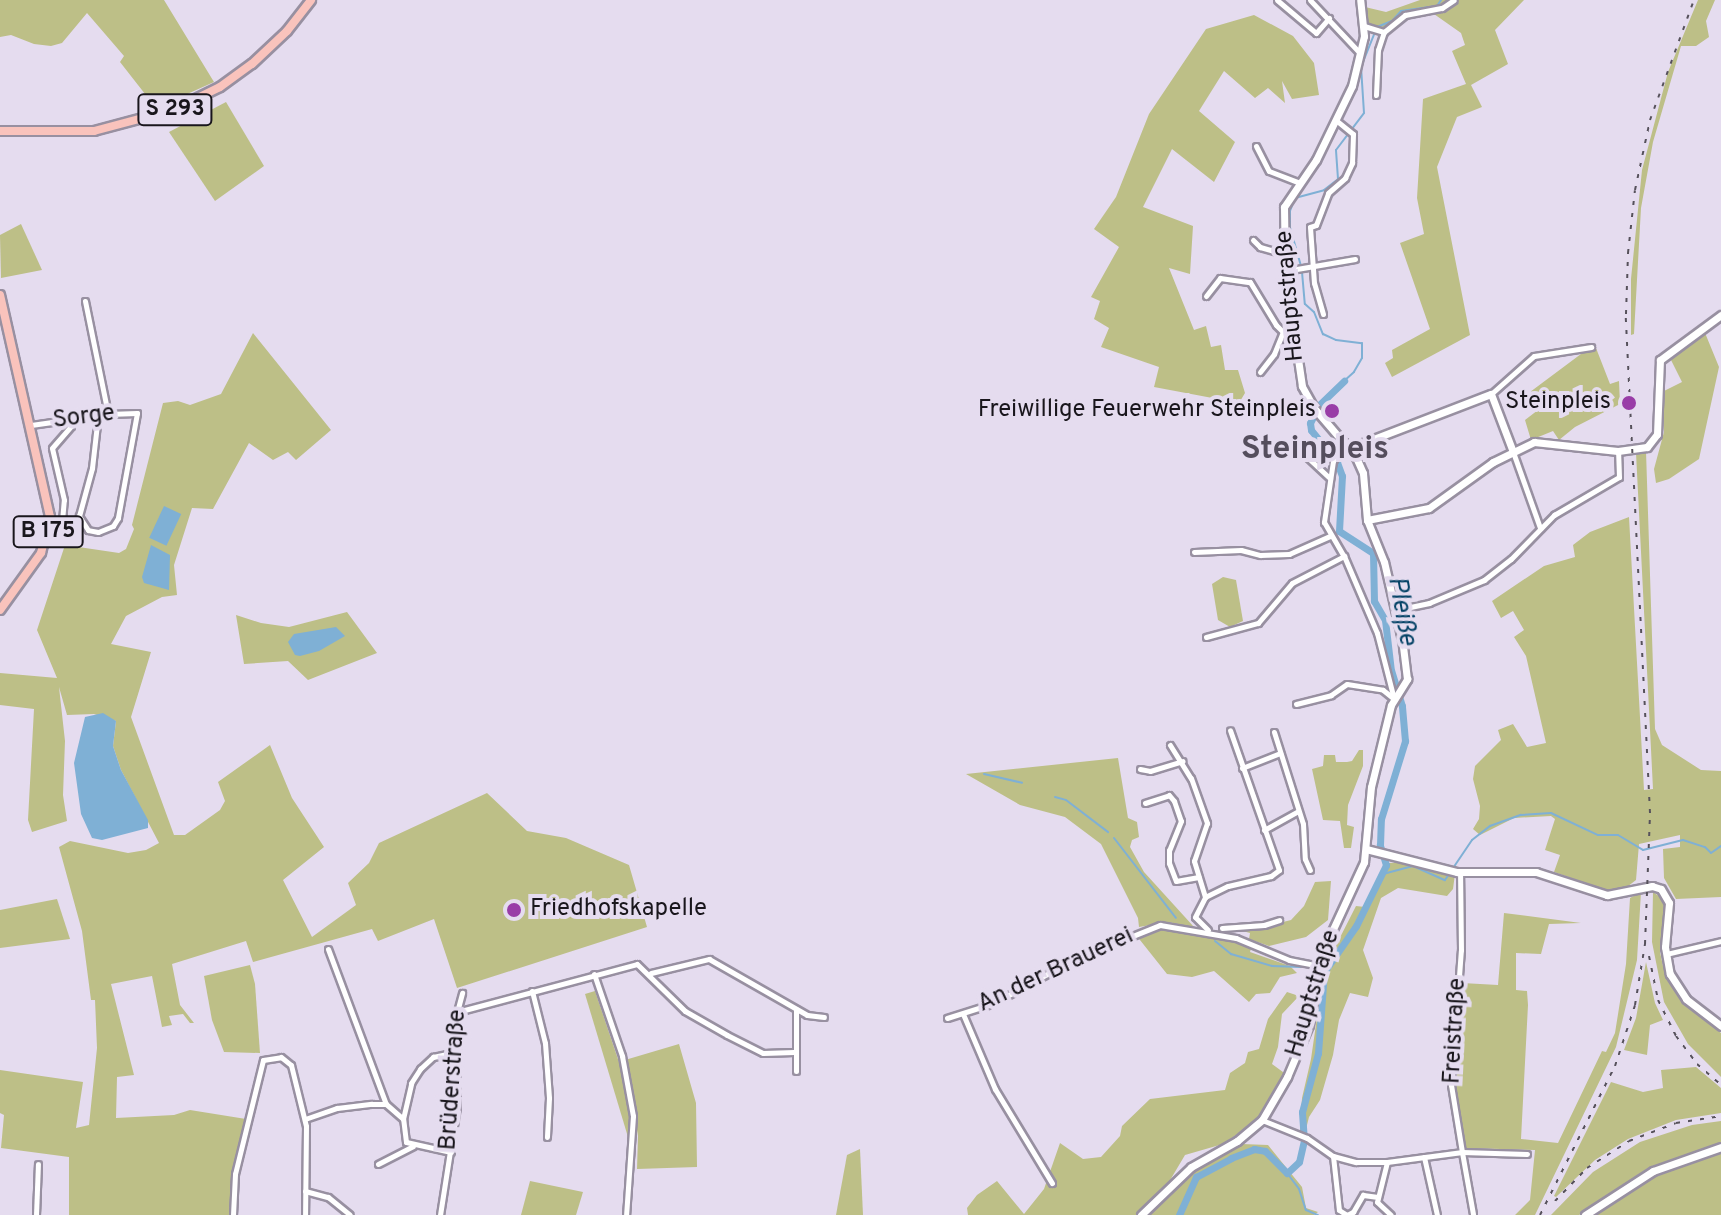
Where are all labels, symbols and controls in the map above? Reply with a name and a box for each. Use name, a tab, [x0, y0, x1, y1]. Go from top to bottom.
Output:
road number: S 293	[137, 92, 213, 128]
street label: Hauptstraße	[1271, 229, 1311, 363]
place label: Steinpleis	[1505, 389, 1611, 417]
marker: Steinpleis	[1618, 392, 1640, 414]
place label: Freiwillige Feuerwehr Steinpleis	[978, 397, 1316, 425]
street label: Sorge	[51, 400, 117, 436]
marker: Freiwillige Feuerwehr Steinpleis	[1323, 402, 1341, 420]
district label: Steinpleis	[1241, 431, 1389, 469]
road number: B 175	[12, 514, 84, 550]
water label: Pleiße	[1380, 574, 1422, 648]
place label: Friedhofskapelle	[530, 896, 707, 924]
marker: Friedhofskapelle	[505, 901, 523, 919]
street label: An der Brauerei	[974, 922, 1138, 1020]
street label: Hauptstraße	[1281, 927, 1347, 1061]
street label: Freistraße	[1439, 977, 1473, 1085]
street label: Brüderstraße	[435, 1009, 473, 1151]

